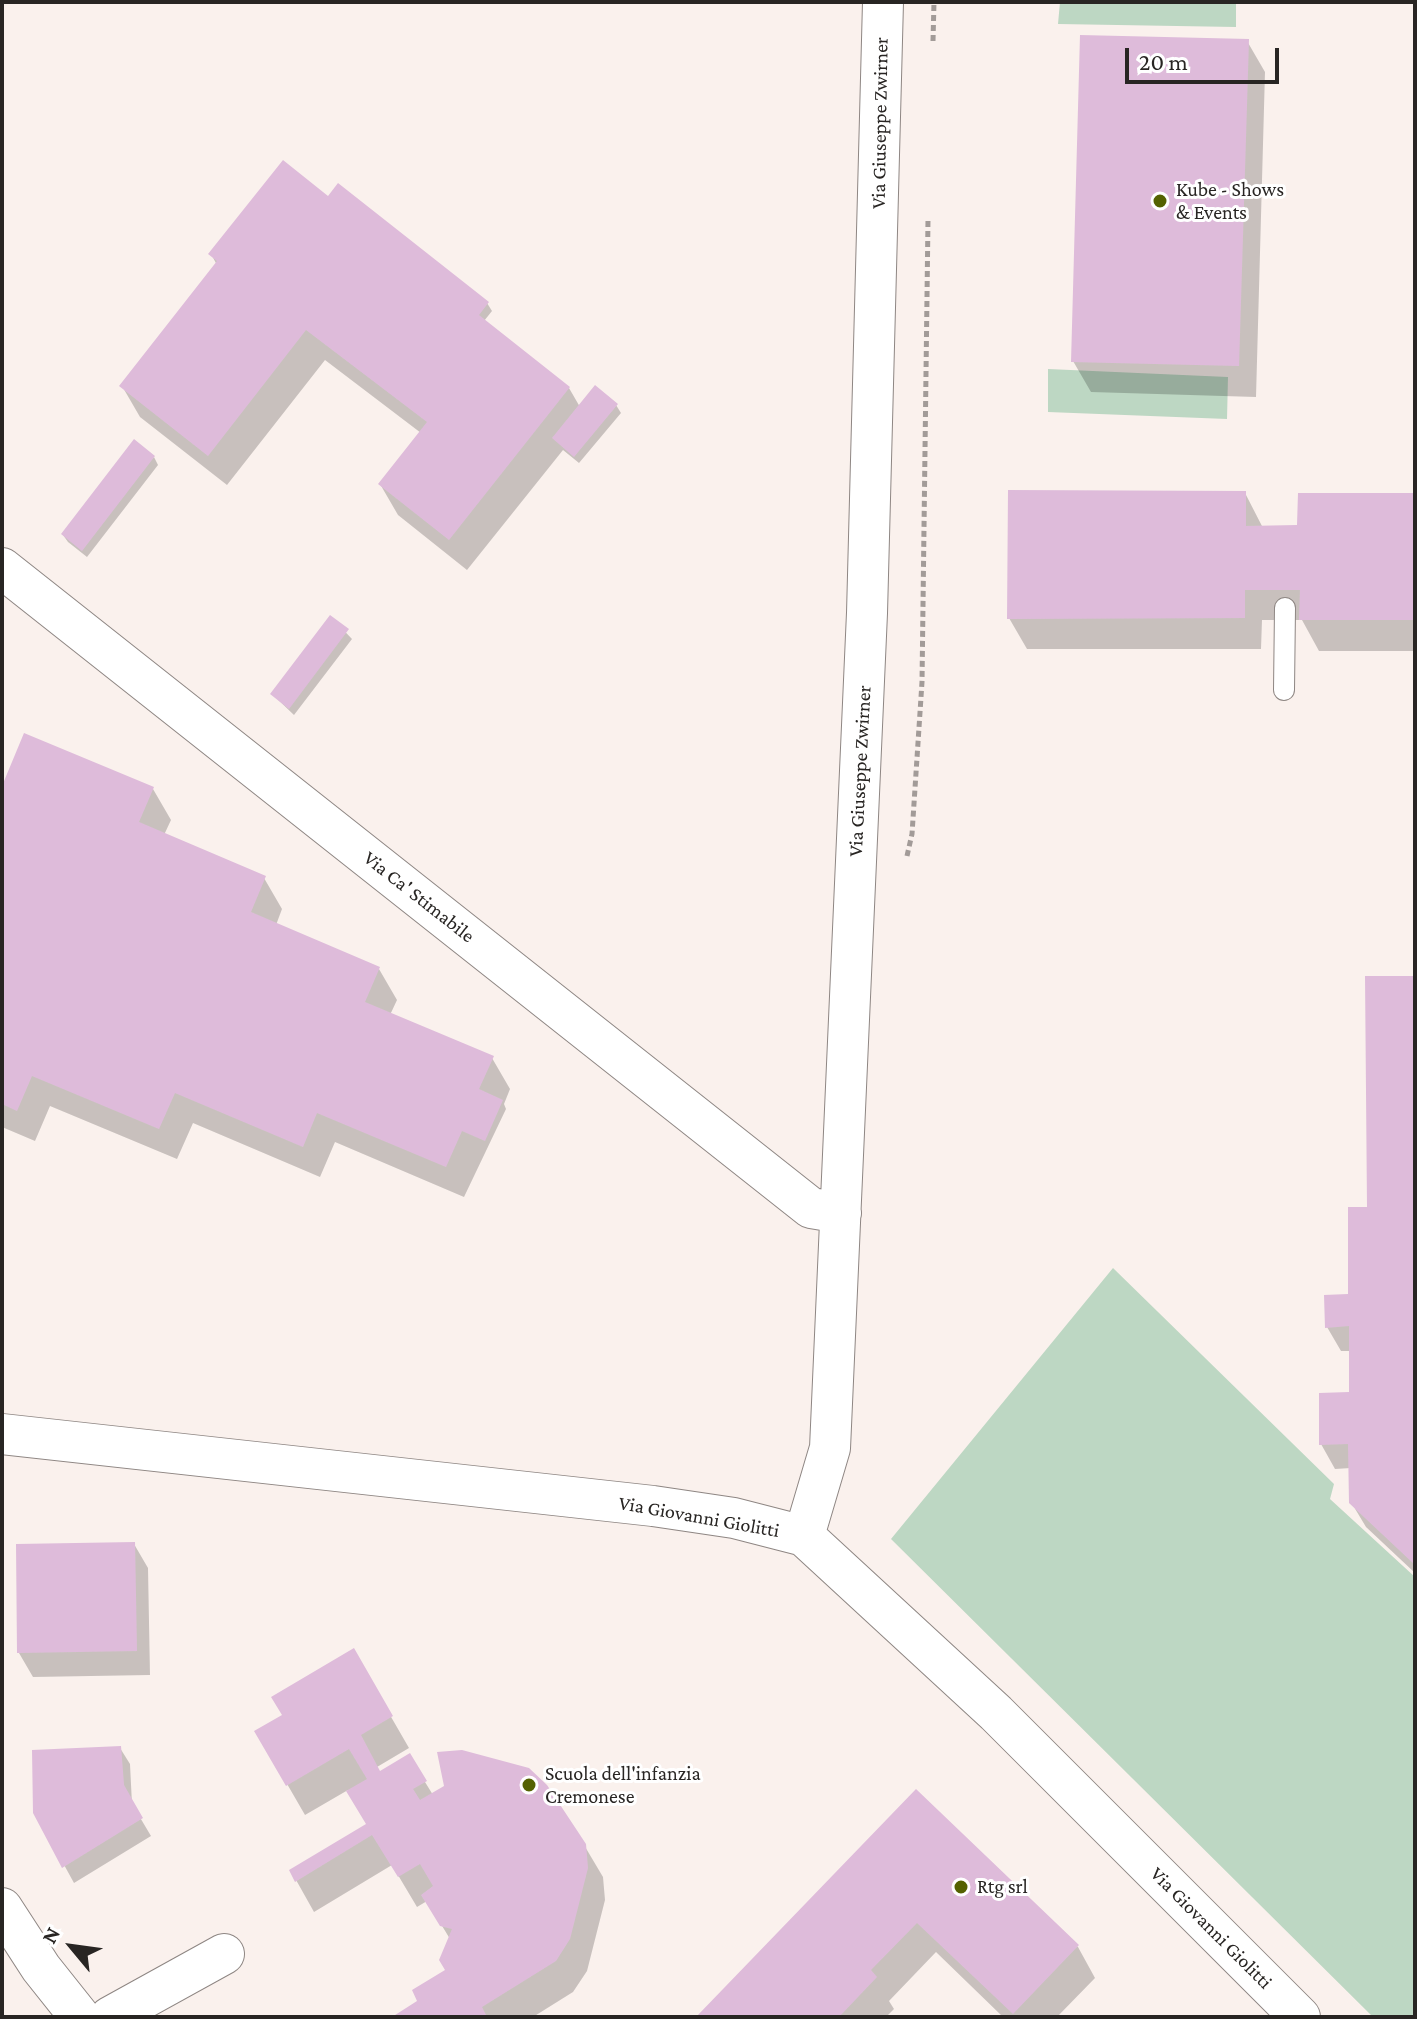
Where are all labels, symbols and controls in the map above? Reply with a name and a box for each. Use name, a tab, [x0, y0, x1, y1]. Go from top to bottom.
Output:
scale bar	[1129, 32, 1283, 82]
street label: Via Giuseppe Zwirner	[867, 37, 893, 209]
text: 20 m	[1139, 48, 1188, 75]
place label: Kube - Shows & Events	[1176, 178, 1284, 225]
marker: Kube - Shows & Events	[1151, 192, 1169, 210]
street label: Via Giuseppe Zwirner	[844, 685, 876, 857]
street label: Via Ca' Stimabile	[359, 846, 479, 948]
street label: Via Giovanni Giolitti	[617, 1491, 781, 1543]
place label: Scuola dell'infanzia Cremonese	[545, 1762, 701, 1809]
marker: Scuola dell'infanzia Cremonese	[520, 1776, 538, 1794]
street label: Via Giovanni Giolitti	[1145, 1862, 1277, 1994]
place label: Rtg srl	[977, 1875, 1028, 1899]
marker: Rtg srl	[952, 1878, 970, 1896]
north arrow	[32, 1907, 112, 1987]
text: N	[36, 1923, 65, 1948]

